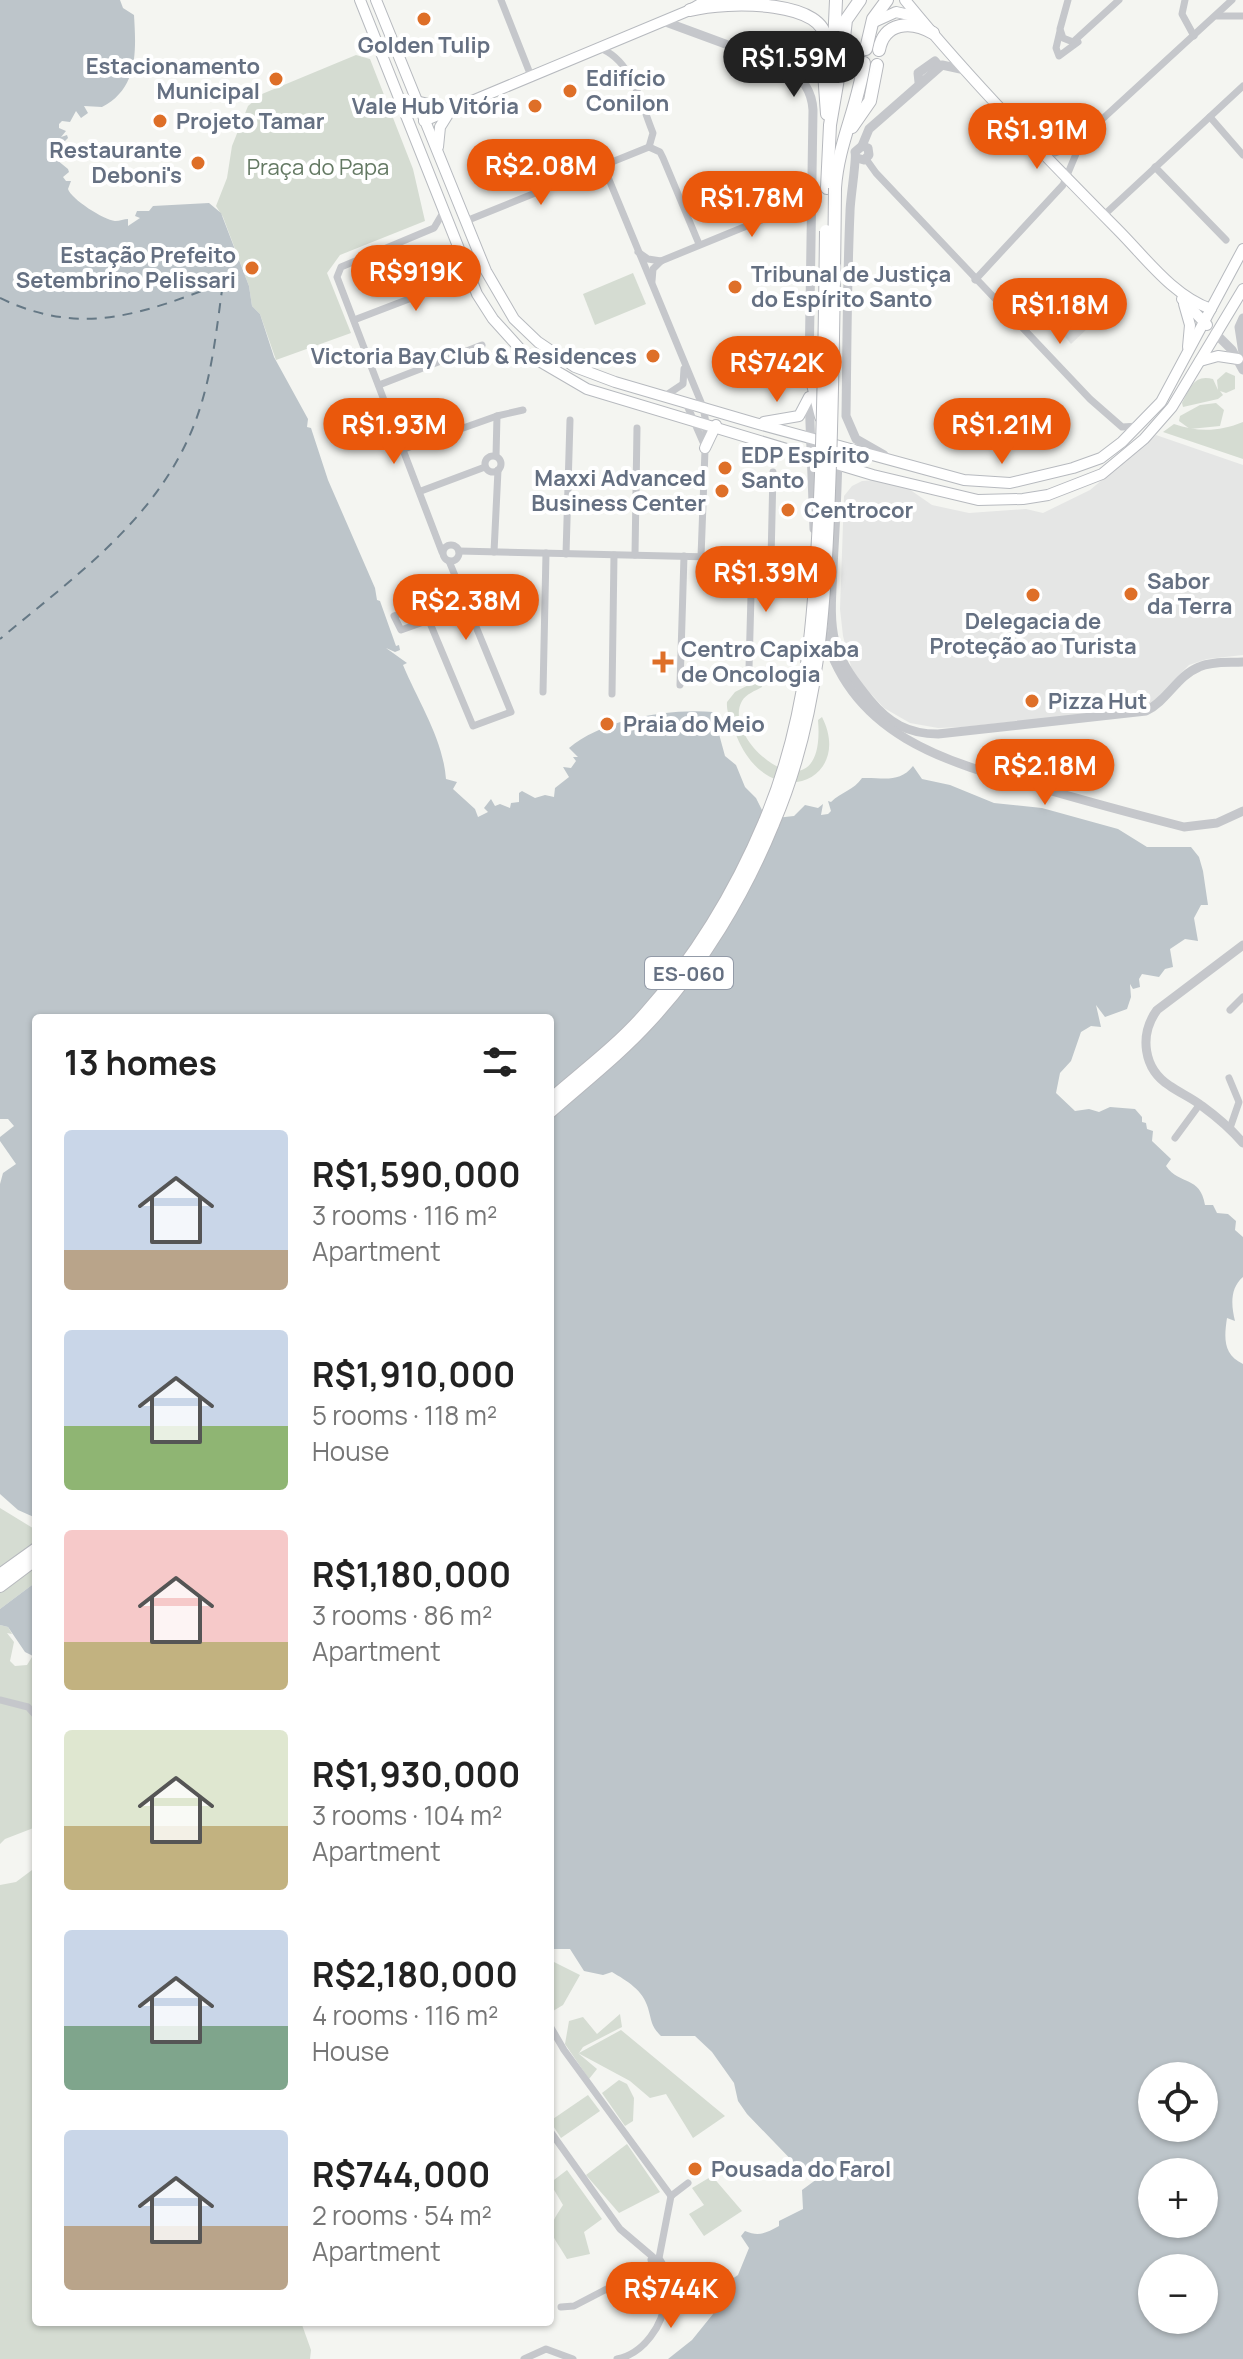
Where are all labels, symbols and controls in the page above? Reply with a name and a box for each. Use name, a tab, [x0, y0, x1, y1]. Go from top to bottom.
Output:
marker: Golden Tulip	[415, 10, 433, 28]
place label: Golden Tulip	[358, 30, 490, 60]
pin: R$1.59M	[720, 31, 868, 99]
text: R$1.59M	[741, 39, 847, 75]
place label: Estacionamento Municipal	[86, 51, 260, 106]
place label: Edifício Conilon	[586, 63, 669, 118]
marker: Estacionamento Municipal	[267, 70, 285, 88]
marker: Edifício Conilon	[561, 82, 579, 100]
place label: Vale Hub Vitória	[352, 91, 519, 121]
marker: Vale Hub Vitória	[526, 97, 544, 115]
pin: R$1.91M	[963, 103, 1111, 171]
place label: Projeto Tamar	[176, 106, 325, 136]
text: R$1.91M	[986, 111, 1088, 147]
marker: Projeto Tamar	[151, 112, 169, 130]
place label: Restaurante Deboni's	[49, 135, 182, 190]
pin: R$2.08M	[467, 139, 615, 207]
text: R$2.08M	[485, 147, 597, 183]
park label: Praça do Papa	[247, 152, 389, 182]
marker: Restaurante Deboni's	[189, 154, 207, 172]
pin: R$1.78M	[678, 171, 826, 239]
text: R$1.78M	[700, 179, 804, 215]
place label: Estação Prefeito Setembrino Pelissari	[16, 240, 236, 295]
pin: R$919K	[351, 245, 481, 313]
text: R$919K	[369, 253, 463, 289]
marker: Estação Prefeito Setembrino Pelissari	[243, 259, 261, 277]
place label: Tribunal de Justiça do Espírito Santo	[751, 259, 951, 314]
marker: Tribunal de Justiça do Espírito Santo	[726, 278, 744, 296]
pin: R$1.18M	[986, 278, 1134, 346]
text: R$1.18M	[1011, 286, 1109, 322]
pin: R$742K	[712, 336, 842, 404]
place label: Victoria Bay Club & Residences	[311, 341, 637, 371]
text: R$742K	[730, 344, 824, 380]
marker: Victoria Bay Club & Residences	[644, 347, 662, 365]
pin: R$1.93M	[320, 398, 468, 466]
pin: R$1.21M	[928, 398, 1076, 466]
text: R$1.93M	[341, 406, 447, 442]
text: R$1.21M	[952, 406, 1052, 442]
place label: EDP Espírito Santo	[741, 440, 870, 495]
marker: EDP Espírito Santo	[716, 459, 734, 477]
place label: Maxxi Advanced Business Center	[531, 463, 706, 518]
marker: Maxxi Advanced Business Center	[713, 482, 731, 500]
place label: Centrocor	[804, 495, 914, 525]
marker: Centrocor	[779, 501, 797, 519]
pin: R$1.39M	[692, 546, 840, 614]
text: R$1.39M	[713, 554, 819, 590]
place label: Sabor da Terra	[1147, 566, 1232, 621]
pin: R$2.38M	[392, 574, 540, 642]
text: R$2.38M	[411, 582, 521, 618]
marker: Sabor da Terra	[1122, 585, 1140, 603]
marker: Delegacia de Proteção ao Turista	[1024, 586, 1042, 604]
place label: Delegacia de Proteção ao Turista	[929, 606, 1137, 661]
place label: Centro Capixaba de Oncologia	[681, 634, 859, 689]
marker: Centro Capixaba de Oncologia	[652, 651, 674, 673]
place label: Pizza Hut	[1048, 686, 1147, 716]
marker: Pizza Hut	[1023, 692, 1041, 710]
place label: Praia do Meio	[623, 709, 765, 739]
marker: Praia do Meio	[598, 715, 616, 733]
pin: R$2.18M	[971, 739, 1119, 807]
text: R$2.18M	[993, 747, 1097, 783]
road number: ES-060	[645, 957, 733, 989]
text: 13 homes	[64, 1039, 217, 1085]
icon: filters	[478, 1040, 522, 1084]
text: R$1,590,000	[312, 1151, 521, 1197]
icon: home	[128, 1162, 224, 1258]
text: 3 rooms · 116 m²	[312, 1197, 498, 1233]
text: Apartment	[312, 1233, 441, 1269]
text: R$1,910,000	[312, 1351, 515, 1397]
icon: home	[128, 1362, 224, 1458]
text: 5 rooms · 118 m²	[312, 1397, 497, 1433]
text: House	[312, 1433, 389, 1469]
text: R$1,180,000	[312, 1551, 511, 1597]
icon: home	[128, 1562, 224, 1658]
text: 3 rooms · 86 m²	[312, 1597, 492, 1633]
text: Apartment	[312, 1633, 441, 1669]
text: R$1,930,000	[312, 1751, 520, 1797]
icon: home	[128, 1762, 224, 1858]
text: 3 rooms · 104 m²	[312, 1797, 502, 1833]
text: Apartment	[312, 1833, 441, 1869]
text: R$2,180,000	[312, 1951, 518, 1997]
icon: home	[128, 1962, 224, 2058]
text: 4 rooms · 116 m²	[312, 1997, 498, 2033]
text: House	[312, 2033, 389, 2069]
map controls	[1138, 2062, 1218, 2334]
button: locate	[1138, 2062, 1218, 2142]
text: R$744,000	[312, 2151, 490, 2197]
place label: Pousada do Farol	[711, 2154, 891, 2184]
button: +	[1138, 2158, 1218, 2238]
marker: Pousada do Farol	[686, 2160, 704, 2178]
icon: home	[128, 2162, 224, 2258]
text: 2 rooms · 54 m²	[312, 2197, 492, 2233]
text: Apartment	[312, 2233, 441, 2269]
button: −	[1138, 2254, 1218, 2334]
pin: R$744K	[606, 2262, 736, 2330]
text: R$744K	[624, 2270, 718, 2306]

